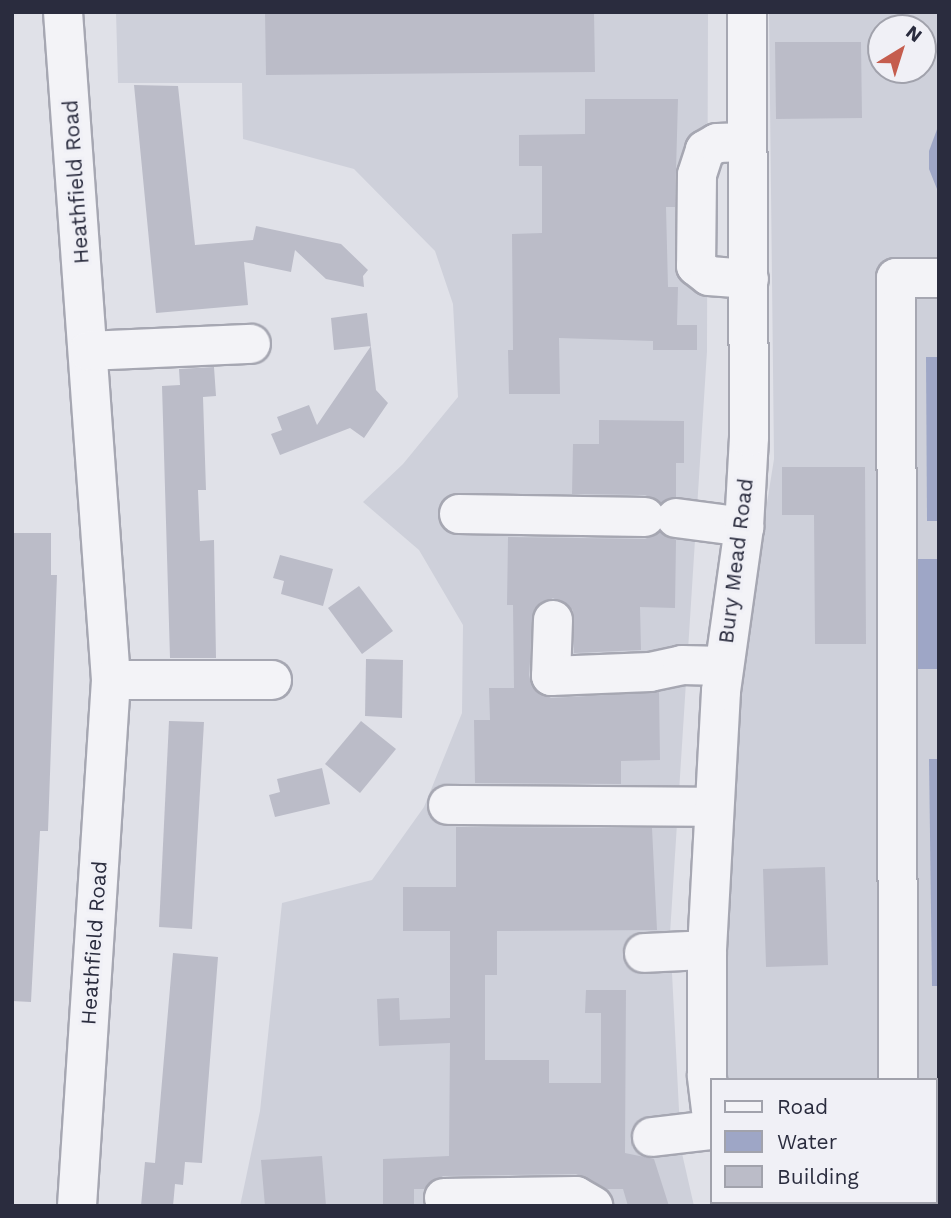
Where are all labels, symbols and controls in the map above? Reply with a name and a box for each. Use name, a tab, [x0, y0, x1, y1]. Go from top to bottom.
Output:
north arrow	[867, 14, 937, 84]
text: N	[901, 20, 927, 47]
street label: Heathfield Road	[58, 99, 94, 265]
street label: Bury Mead Road	[713, 477, 759, 645]
street label: Heathfield Road	[76, 860, 112, 1026]
legend	[710, 1078, 937, 1204]
text: Road	[777, 1094, 828, 1119]
text: Water	[777, 1129, 837, 1154]
text: Building	[777, 1164, 859, 1189]

